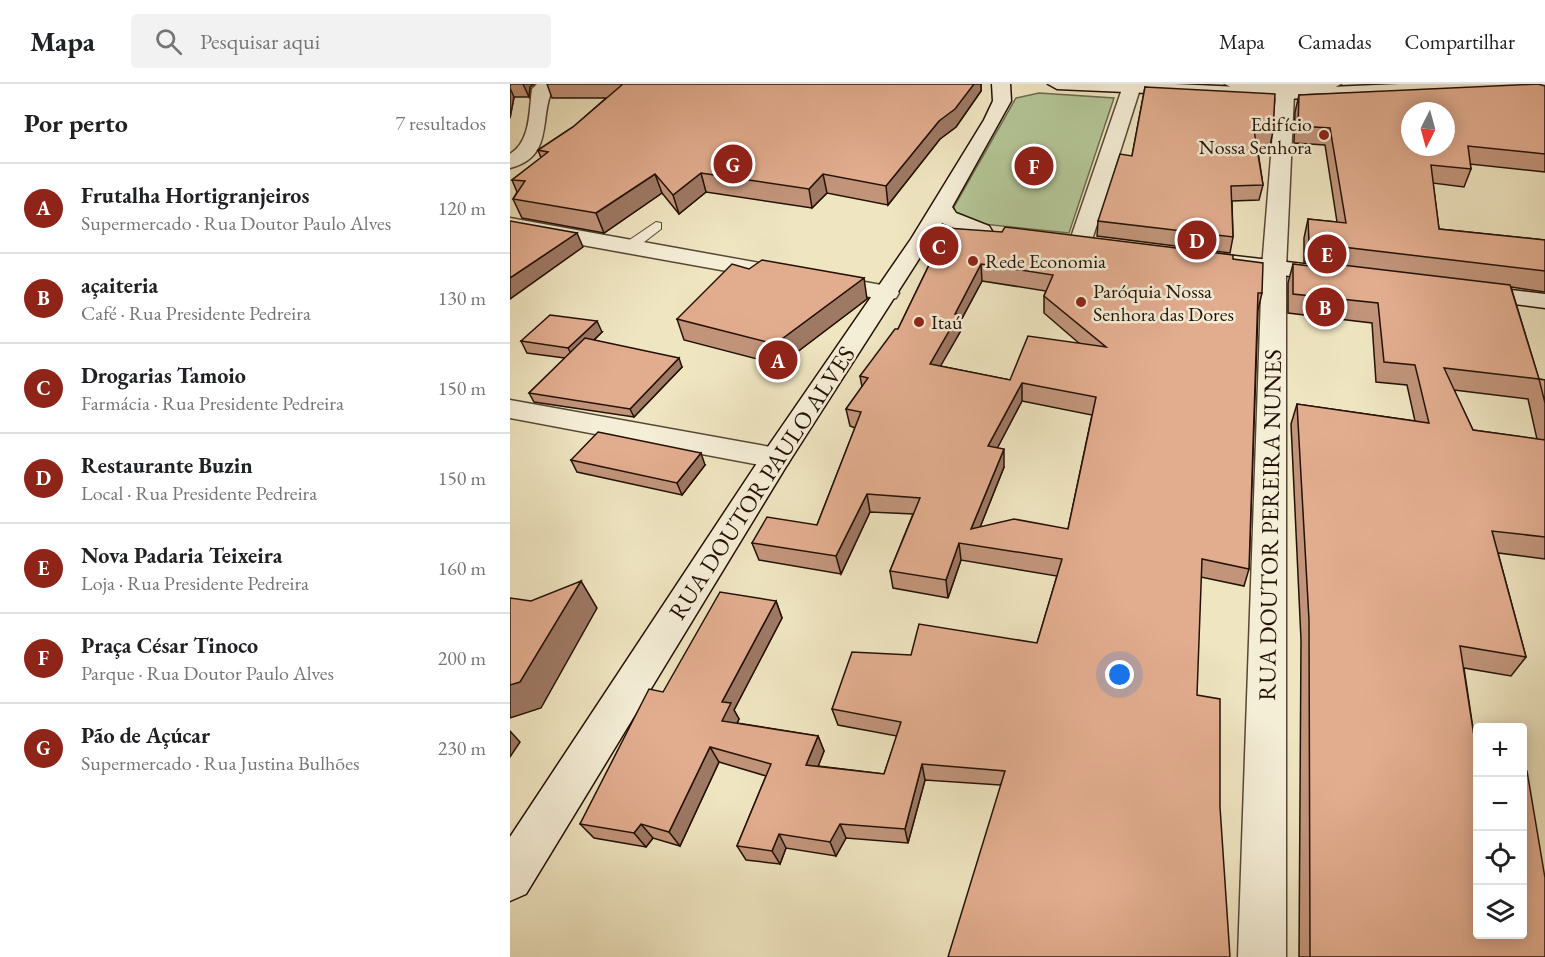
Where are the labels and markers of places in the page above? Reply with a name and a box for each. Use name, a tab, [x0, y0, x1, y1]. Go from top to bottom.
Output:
place label: Edifício Nossa Senhora	[1199, 111, 1312, 160]
marker: Edifício Nossa Senhora	[1317, 128, 1331, 142]
pin: G	[714, 142, 752, 187]
pin: F	[1014, 144, 1054, 188]
pin: D	[1178, 218, 1216, 262]
pin: C	[920, 224, 958, 268]
pin: E	[1308, 232, 1346, 276]
place label: Rede Economia	[985, 248, 1106, 274]
marker: Rede Economia	[966, 254, 980, 268]
place label: Paróquia Nossa Senhora das Dores	[1093, 278, 1234, 327]
pin: B	[1306, 284, 1344, 330]
marker: Paróquia Nossa Senhora das Dores	[1074, 295, 1088, 309]
place label: Itaú	[931, 309, 963, 335]
marker: Itaú	[912, 315, 926, 329]
pin: A	[758, 338, 798, 382]

